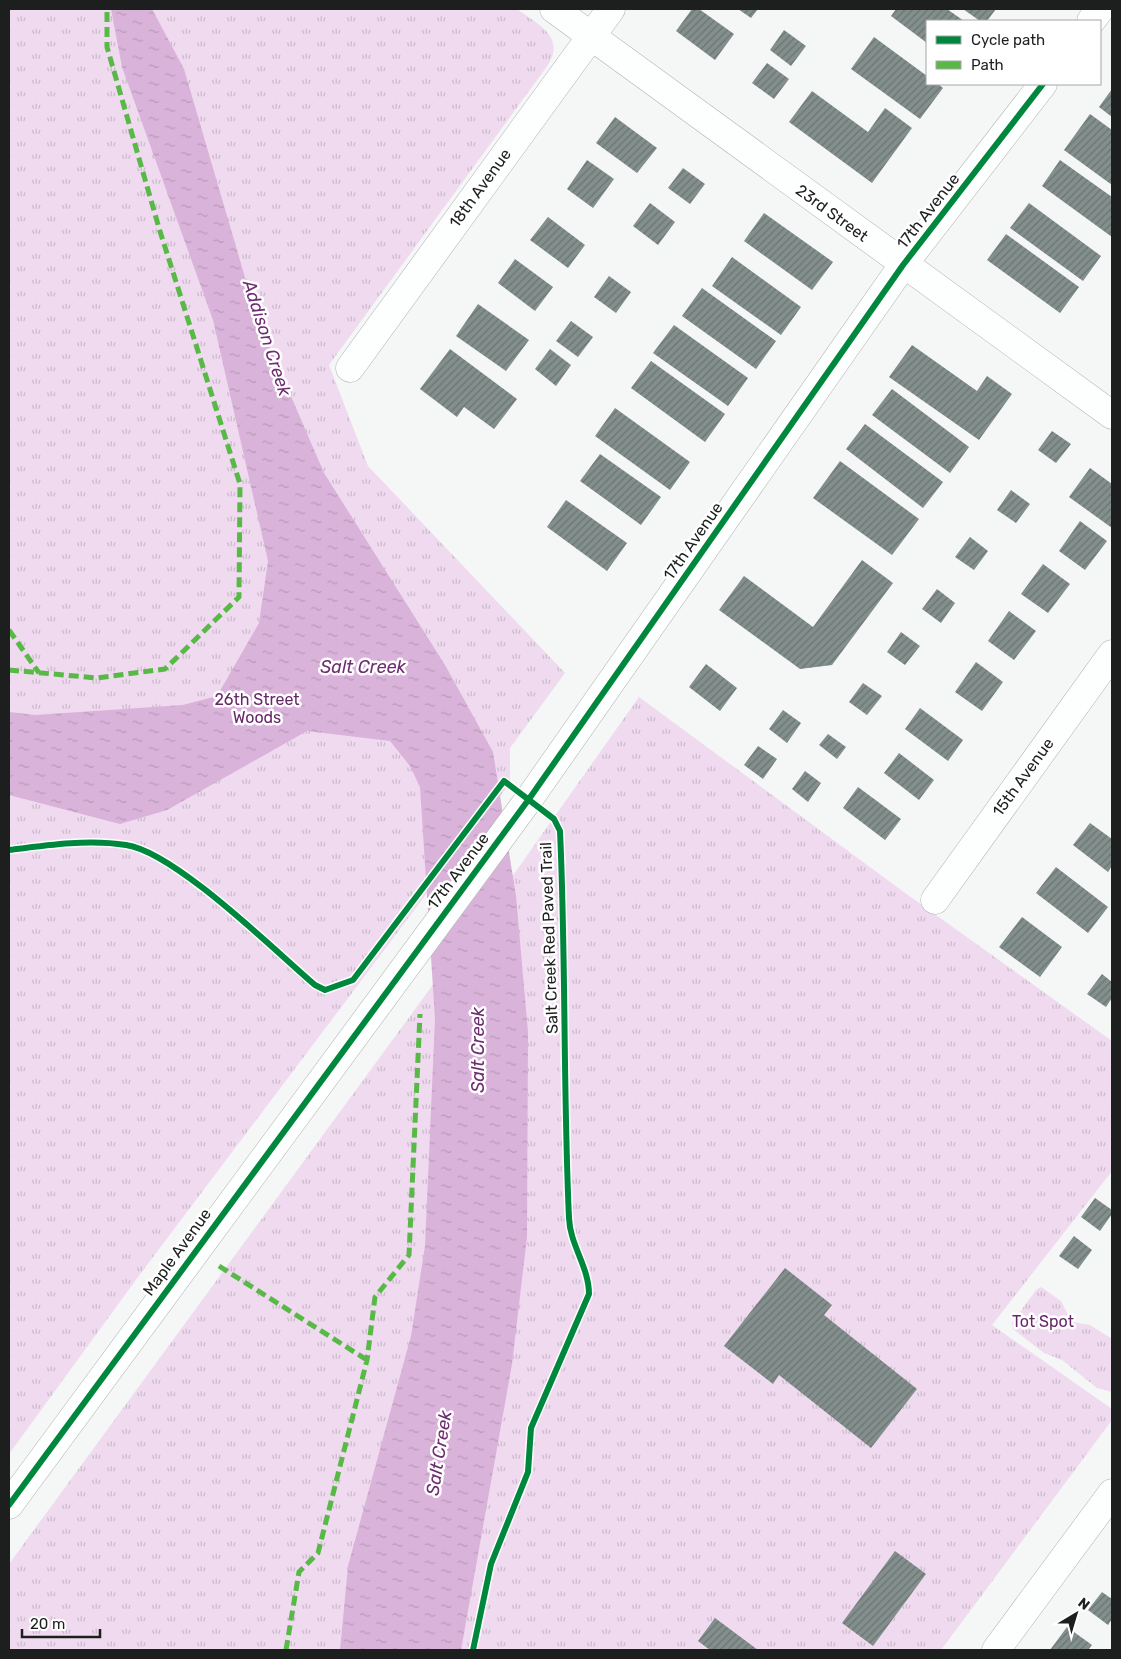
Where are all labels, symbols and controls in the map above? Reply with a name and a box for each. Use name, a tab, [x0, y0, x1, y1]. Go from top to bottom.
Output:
legend	[926, 20, 1101, 85]
text: Cycle path	[971, 31, 1045, 49]
text: Path	[971, 56, 1004, 74]
street label: 18th Avenue	[445, 145, 515, 231]
street label: 17th Avenue	[893, 169, 963, 253]
street label: 23rd Street	[792, 180, 872, 246]
water label: Addison Creek	[238, 276, 296, 399]
street label: 17th Avenue	[659, 498, 727, 584]
water label: Salt Creek	[320, 656, 407, 678]
park label: 26th Street Woods	[214, 690, 300, 727]
street label: 15th Avenue	[988, 734, 1058, 820]
street label: 17th Avenue	[423, 829, 493, 913]
street label: Salt Creek Red Paved Trail	[536, 842, 562, 1034]
water label: Salt Creek	[467, 1006, 489, 1093]
street label: Maple Avenue	[139, 1205, 215, 1299]
park label: Tot Spot	[1012, 1312, 1074, 1331]
water label: Salt Creek	[421, 1408, 457, 1497]
north arrow	[1051, 1589, 1101, 1639]
text: N	[1074, 1594, 1093, 1614]
scale bar	[22, 1606, 100, 1638]
text: 20 m	[30, 1615, 65, 1633]

